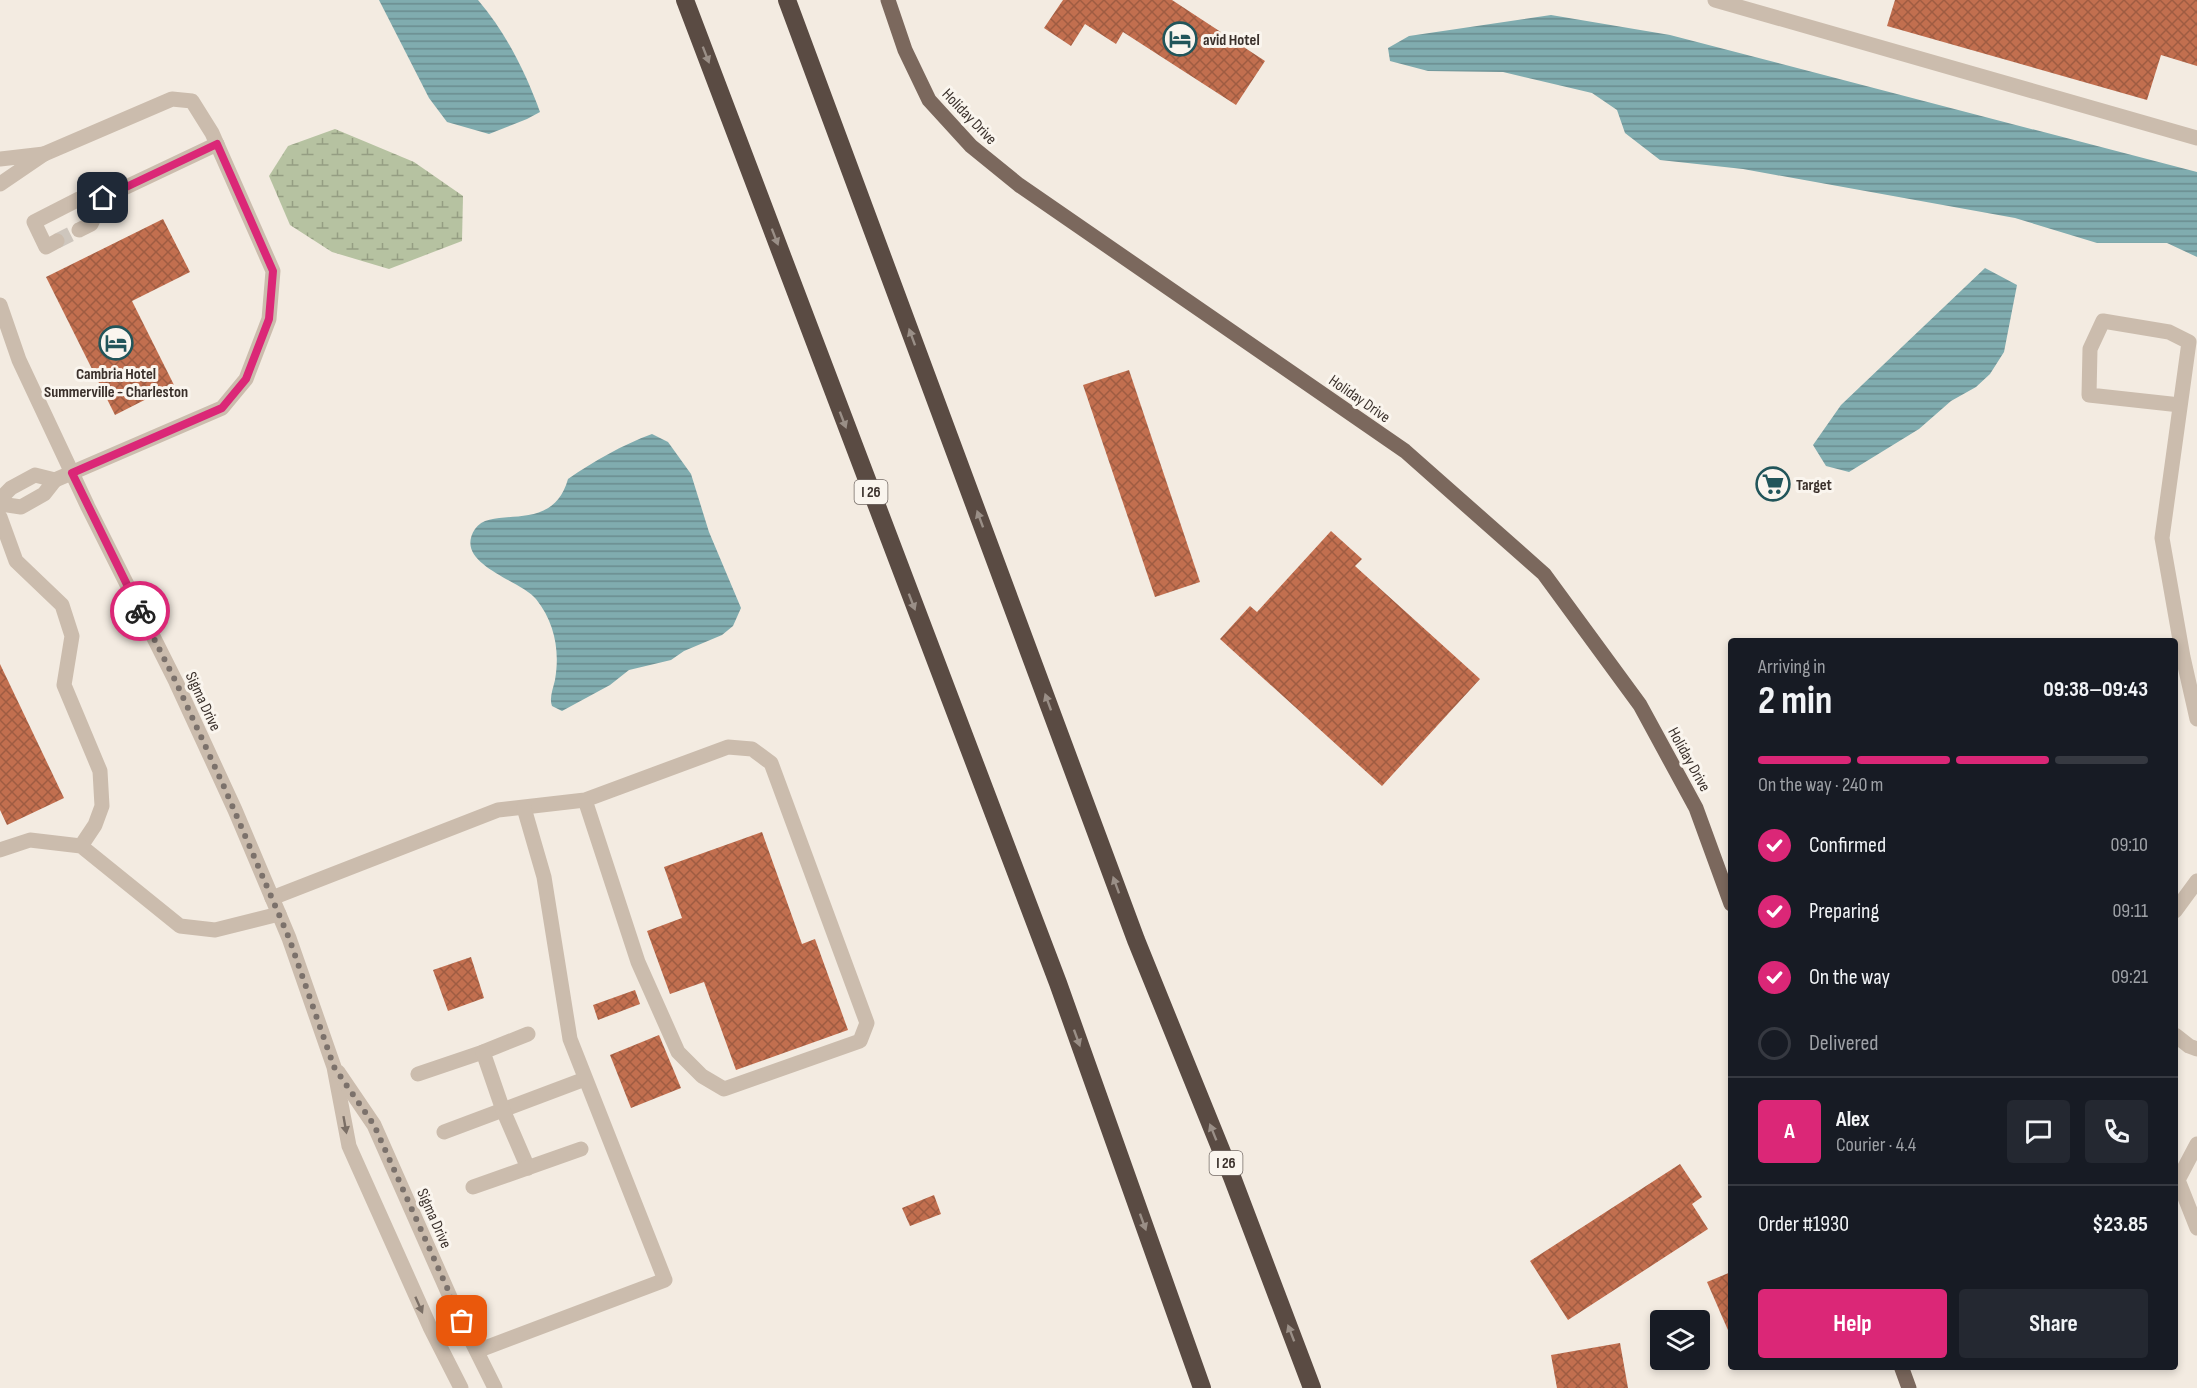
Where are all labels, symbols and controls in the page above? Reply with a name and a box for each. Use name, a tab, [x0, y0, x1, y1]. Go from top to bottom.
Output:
hotel icon: avid Hotel	[1162, 21, 1198, 57]
place label: avid Hotel	[1203, 31, 1260, 50]
one-way arrow	[702, 46, 711, 64]
street label: Holiday Drive	[938, 85, 1000, 149]
pin	[77, 172, 128, 223]
icon: home	[86, 181, 119, 214]
one-way arrow	[770, 228, 780, 246]
hotel icon: Cambria Hotel Summerville - Charleston	[98, 325, 134, 361]
one-way arrow	[907, 327, 917, 345]
place label: Cambria Hotel Summerville - Charleston	[44, 365, 188, 402]
street label: Holiday Drive	[1325, 371, 1393, 427]
one-way arrow	[839, 411, 849, 429]
supermarket icon: Target	[1755, 466, 1791, 502]
place label: Target	[1796, 476, 1832, 495]
road number: I 26	[854, 480, 888, 504]
one-way arrow	[975, 510, 984, 528]
courier	[110, 581, 170, 641]
one-way arrow	[908, 593, 917, 611]
icon: bike	[124, 595, 157, 628]
text: Arriving in	[1758, 655, 1826, 679]
street label: Sigma Drive	[181, 669, 225, 734]
text: 09:38–09:43	[2043, 676, 2148, 703]
text: 2 min	[1758, 678, 1832, 725]
one-way arrow	[1042, 693, 1052, 711]
street label: Holiday Drive	[1663, 724, 1714, 795]
text: On the way · 240 m	[1758, 773, 1883, 797]
icon: check	[1758, 829, 1791, 862]
text: Confirmed	[1809, 832, 1886, 859]
text: 09:10	[2111, 833, 2148, 857]
one-way arrow	[1110, 876, 1120, 894]
icon: check	[1758, 895, 1791, 928]
text: Preparing	[1809, 898, 1879, 925]
text: 09:11	[2112, 899, 2148, 923]
icon: check	[1758, 961, 1791, 994]
text: On the way	[1809, 964, 1890, 991]
text: 09:21	[2111, 965, 2148, 989]
one-way arrow	[1073, 1030, 1083, 1048]
text: Delivered	[1809, 1030, 1878, 1057]
button: chat	[2007, 1100, 2070, 1163]
button: phone	[2085, 1100, 2148, 1163]
text: Alex	[1836, 1106, 1869, 1133]
one-way arrow	[341, 1116, 350, 1135]
text: A	[1784, 1118, 1795, 1145]
one-way arrow	[1208, 1122, 1218, 1140]
text: Courier · 4.4	[1836, 1133, 1916, 1157]
road number: I 26	[1210, 1151, 1242, 1175]
street label: Sigma Drive	[412, 1186, 455, 1251]
text: Order #1930	[1758, 1211, 1849, 1238]
text: $23.85	[2092, 1211, 2148, 1238]
one-way arrow	[1138, 1213, 1148, 1231]
button: Help	[1758, 1289, 1947, 1358]
button: Share	[1959, 1289, 2148, 1358]
pin	[436, 1295, 487, 1346]
one-way arrow	[415, 1296, 424, 1313]
icon: bag	[445, 1304, 478, 1337]
map controls	[1650, 1310, 1710, 1370]
button: layers	[1650, 1310, 1710, 1370]
one-way arrow	[1286, 1324, 1295, 1342]

